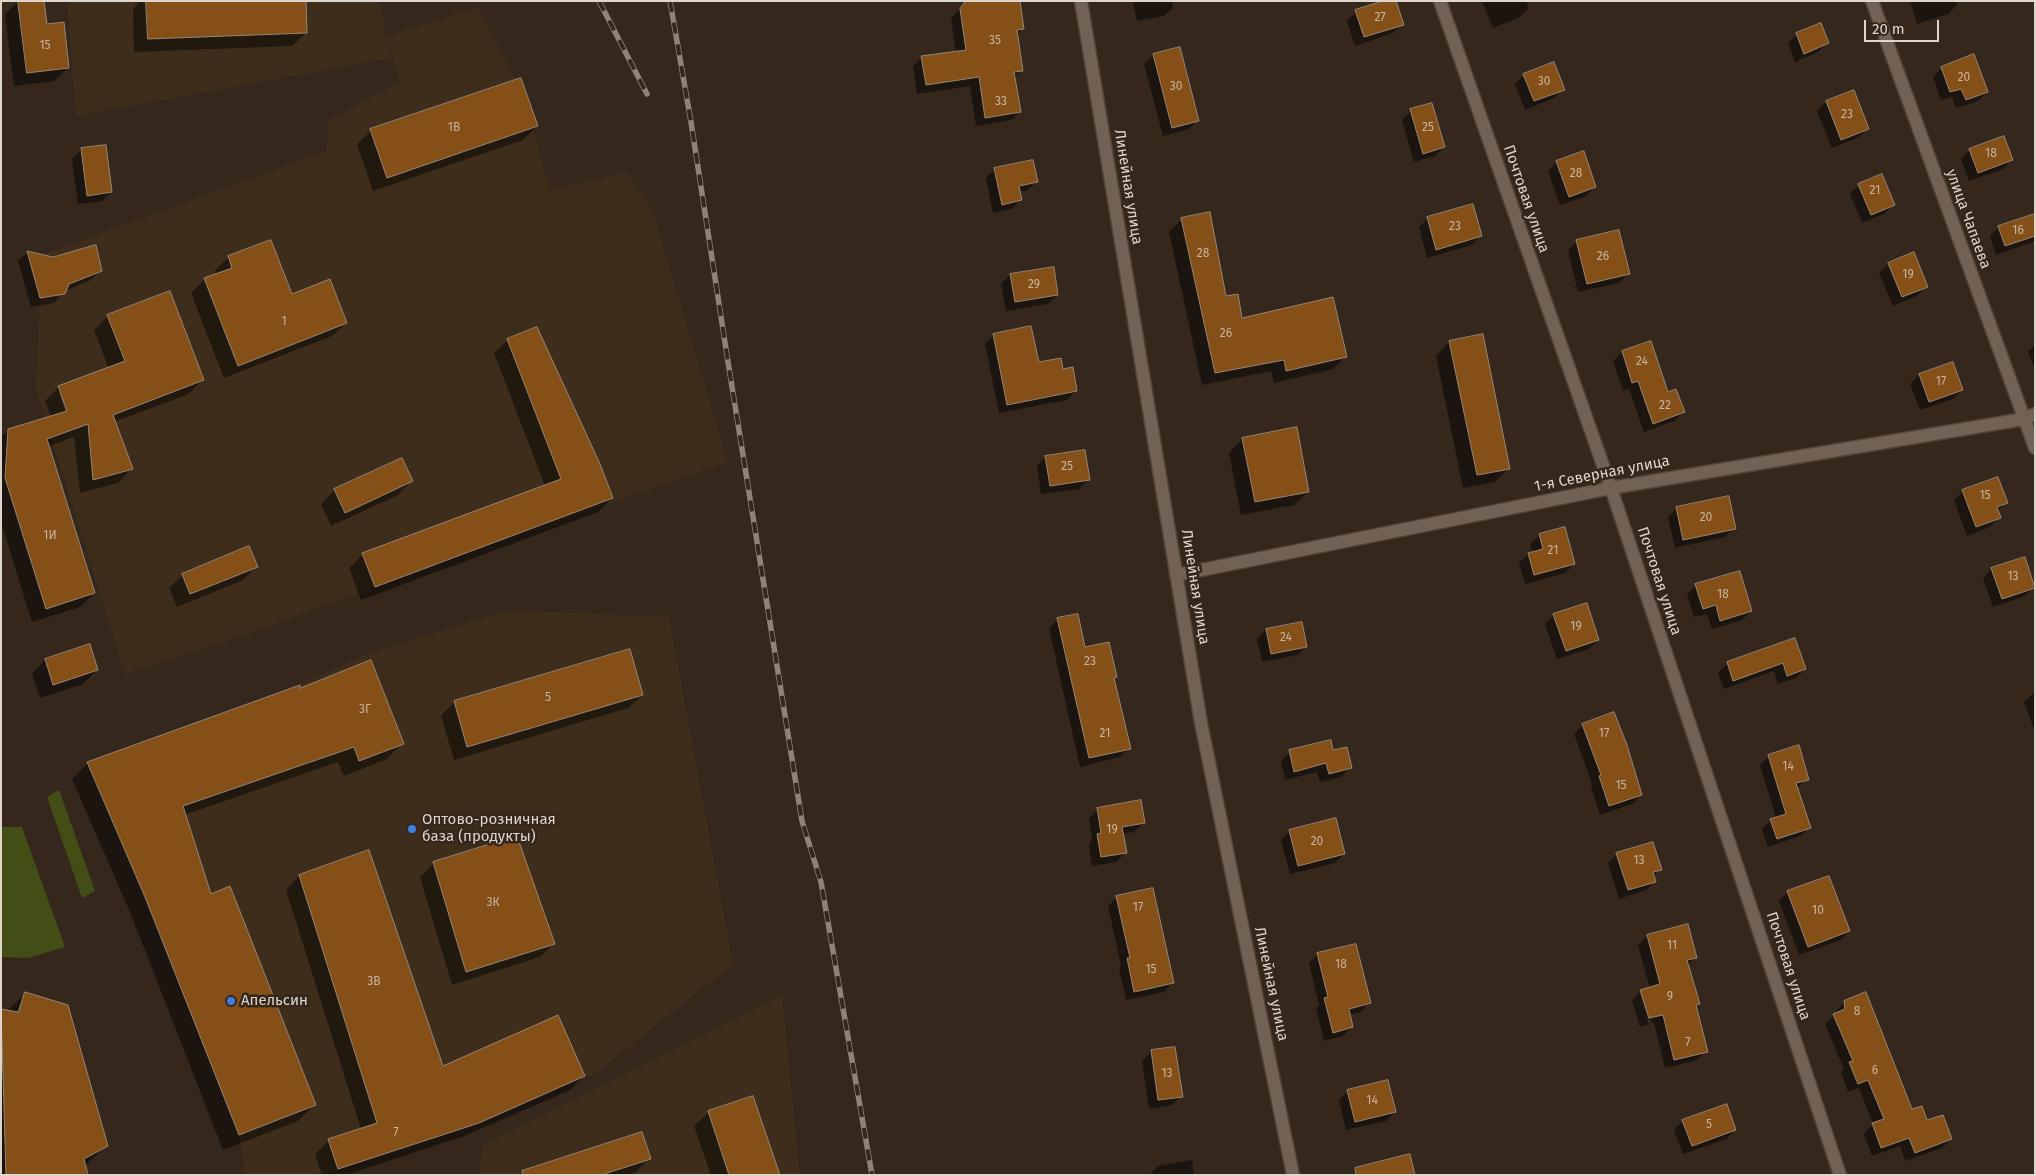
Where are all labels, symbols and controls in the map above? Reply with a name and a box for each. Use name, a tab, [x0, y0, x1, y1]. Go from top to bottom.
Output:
scale bar	[1866, 10, 1941, 42]
house number: 27	[1374, 11, 1386, 25]
text: 20 m	[1872, 20, 1905, 38]
house number: 35	[989, 34, 1001, 48]
house number: 15	[39, 39, 51, 53]
house number: 20	[1958, 71, 1970, 85]
house number: 30	[1538, 75, 1550, 89]
house number: 30	[1170, 80, 1182, 94]
house number: 33	[995, 95, 1007, 109]
house number: 23	[1841, 108, 1853, 122]
house number: 1В	[448, 121, 460, 135]
house number: 25	[1422, 121, 1434, 135]
street label: Линейная улица	[1110, 128, 1146, 246]
street label: Почтовая улица	[1499, 143, 1553, 255]
house number: 18	[1985, 147, 1997, 161]
house number: 28	[1570, 167, 1582, 181]
street label: улица Чапаева	[1942, 167, 1994, 271]
house number: 21	[1870, 184, 1880, 198]
house number: 23	[1449, 220, 1461, 234]
house number: 16	[2012, 224, 2024, 238]
house number: 28	[1197, 247, 1209, 261]
house number: 26	[1597, 250, 1609, 264]
house number: 19	[1902, 268, 1914, 282]
house number: 29	[1028, 278, 1040, 292]
house number: 1	[281, 315, 287, 329]
house number: 26	[1220, 327, 1232, 341]
house number: 24	[1636, 355, 1648, 369]
house number: 17	[1936, 375, 1946, 389]
house number: 22	[1659, 399, 1671, 413]
street label: 1-я Северная улица	[1533, 452, 1671, 496]
house number: 25	[1061, 460, 1073, 474]
house number: 15	[1979, 489, 1991, 503]
house number: 20	[1700, 511, 1712, 525]
street label: Почтовая улица	[1633, 525, 1685, 637]
street label: Линейная улица	[1177, 528, 1213, 646]
house number: 1И	[43, 529, 57, 543]
house number: 21	[1548, 544, 1558, 558]
house number: 13	[2007, 570, 2019, 584]
house number: 18	[1717, 588, 1729, 602]
house number: 19	[1570, 620, 1582, 634]
house number: 24	[1280, 631, 1292, 645]
house number: 23	[1084, 655, 1096, 669]
house number: 5	[545, 691, 551, 705]
house number: 3Г	[359, 703, 371, 717]
house number: 21	[1100, 727, 1110, 741]
house number: 17	[1599, 727, 1609, 741]
house number: 14	[1782, 760, 1794, 774]
house number: 15	[1615, 779, 1627, 793]
place label: Оптово-розничная база (продукты)	[422, 811, 556, 846]
marker: Оптово-розничная база (продукты)	[406, 823, 418, 835]
house number: 19	[1106, 823, 1118, 837]
house number: 20	[1311, 835, 1323, 849]
house number: 13	[1633, 854, 1645, 868]
house number: 3К	[486, 896, 500, 910]
house number: 17	[1133, 901, 1143, 915]
house number: 10	[1812, 904, 1824, 918]
street label: Почтовая улица	[1762, 910, 1814, 1022]
street label: Линейная улица	[1250, 925, 1292, 1043]
house number: 11	[1667, 939, 1677, 953]
house number: 18	[1335, 958, 1347, 972]
house number: 15	[1145, 963, 1157, 977]
house number: 3В	[367, 975, 381, 989]
house number: 9	[1667, 990, 1673, 1004]
place label: Апельсин	[241, 992, 308, 1010]
marker: Апельсин	[225, 995, 237, 1007]
house number: 8	[1854, 1005, 1860, 1019]
house number: 7	[1685, 1036, 1691, 1050]
house number: 6	[1872, 1064, 1878, 1078]
house number: 13	[1161, 1067, 1173, 1081]
house number: 14	[1366, 1094, 1378, 1108]
house number: 5	[1706, 1118, 1712, 1132]
house number: 7	[393, 1126, 399, 1140]

